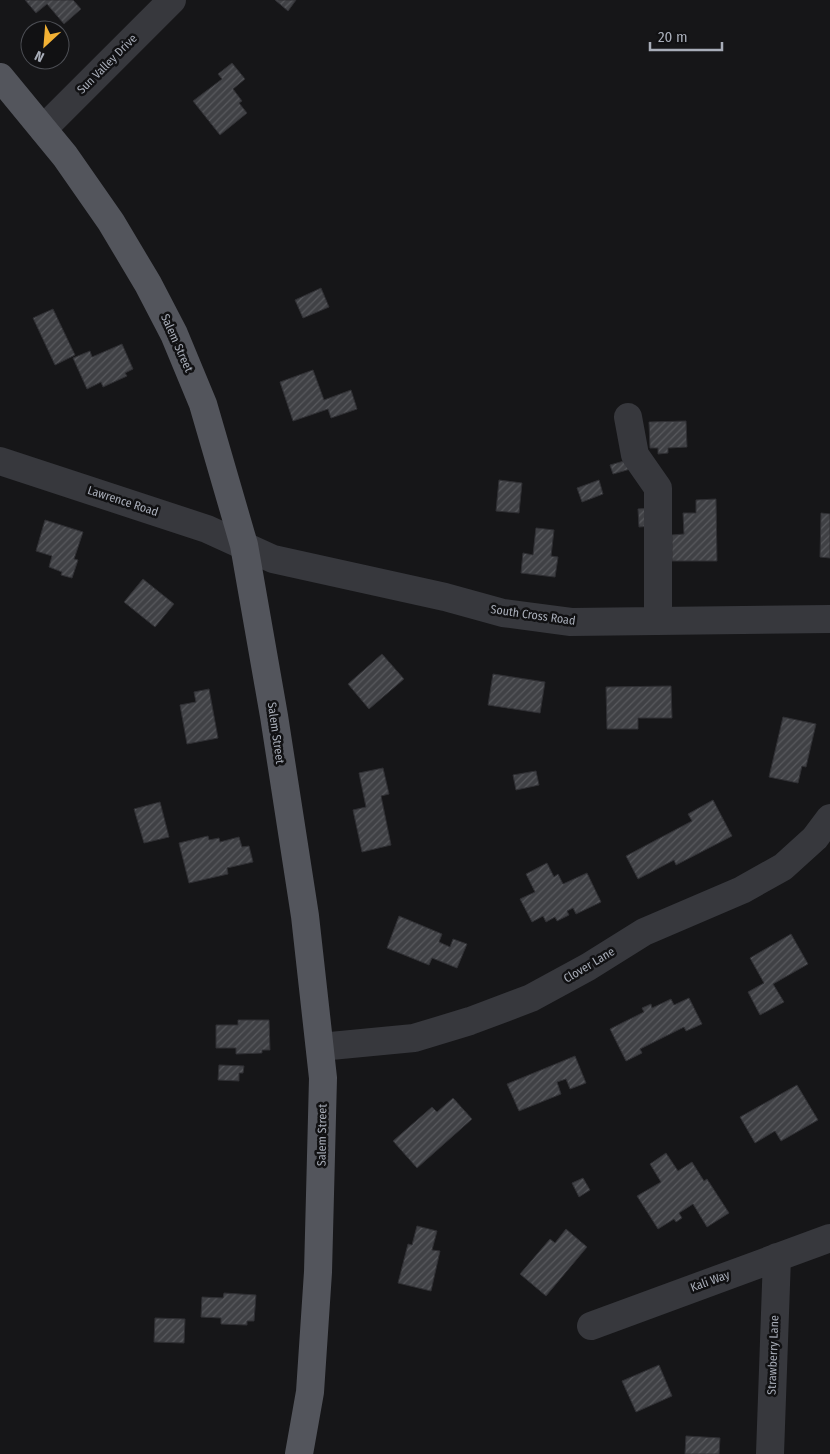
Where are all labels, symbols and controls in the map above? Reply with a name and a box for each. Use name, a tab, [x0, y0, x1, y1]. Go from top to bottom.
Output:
north arrow	[20, 20, 70, 70]
scale bar	[650, 20, 722, 52]
text: 20 m	[658, 28, 688, 46]
street label: Sun Valley Drive	[74, 31, 140, 97]
text: N	[32, 47, 47, 66]
street label: Salem Street	[158, 312, 196, 374]
street label: Lawrence Road	[86, 483, 160, 519]
street label: South Cross Road	[490, 602, 576, 628]
street label: Salem Street	[265, 701, 287, 765]
street label: Clover Lane	[561, 944, 617, 986]
street label: Salem Street	[314, 1104, 330, 1166]
street label: Kali Way	[688, 1267, 732, 1295]
street label: Strawberry Lane	[765, 1315, 781, 1395]

